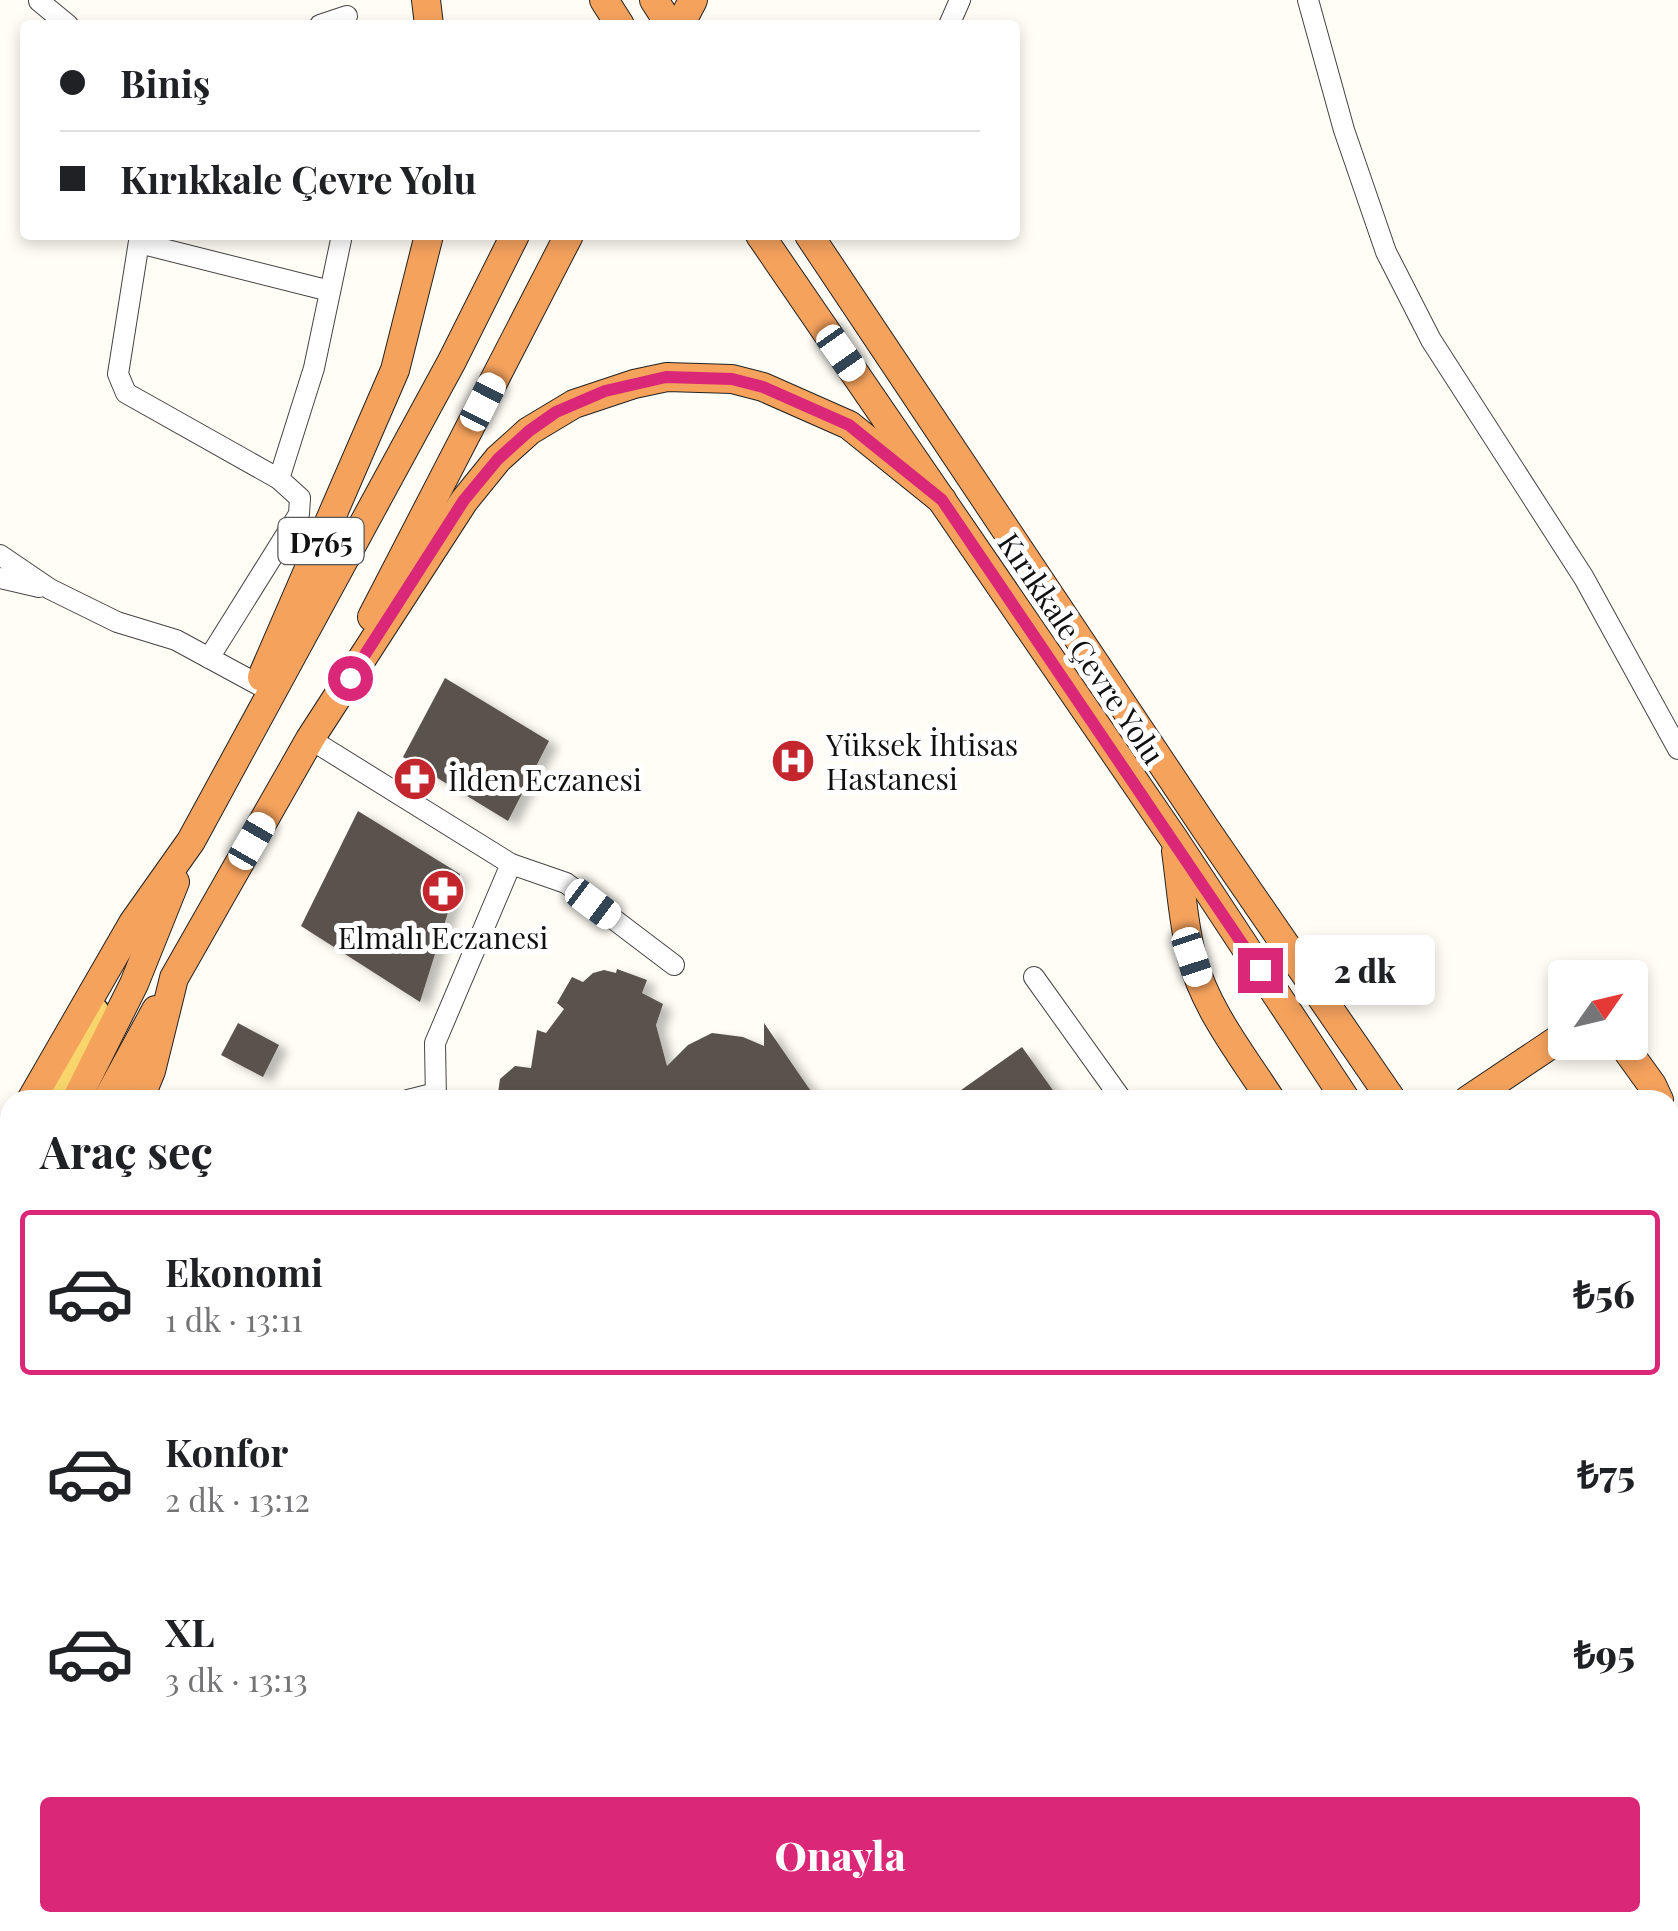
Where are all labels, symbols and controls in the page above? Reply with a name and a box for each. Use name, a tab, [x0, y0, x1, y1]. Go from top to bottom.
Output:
text: Biniş	[120, 57, 210, 108]
text: Kırıkkale Çevre Yolu	[120, 153, 477, 204]
car	[812, 320, 870, 386]
car	[456, 368, 510, 436]
road number: D765	[278, 518, 364, 564]
street label: Kırıkkale Çevre Yolu	[990, 525, 1174, 771]
route start	[328, 656, 373, 701]
place label: Yüksek İhtisas Hastanesi	[825, 724, 1018, 798]
hospital icon: Yüksek İhtisas Hastanesi	[770, 738, 816, 784]
pharmacy icon: İlden Eczanesi	[392, 756, 438, 802]
place label: İlden Eczanesi	[448, 759, 642, 799]
car	[224, 808, 280, 874]
pharmacy icon: Elmalı Eczanesi	[420, 868, 466, 914]
car	[560, 874, 626, 934]
place label: Elmalı Eczanesi	[338, 917, 549, 957]
car	[1168, 924, 1216, 990]
callout: 2 dk	[1295, 935, 1435, 1005]
route end	[1238, 948, 1283, 993]
text: 2 dk	[1334, 948, 1396, 991]
north arrow	[1548, 960, 1648, 1060]
map controls	[1548, 960, 1648, 1060]
text: Araç seç	[40, 1120, 213, 1180]
text: Ekonomi	[165, 1246, 323, 1297]
icon: car	[45, 1248, 135, 1338]
text: ₺56	[1573, 1267, 1635, 1318]
text: 1 dk · 13:11	[165, 1297, 303, 1340]
text: Konfor	[165, 1426, 288, 1477]
icon: car	[45, 1428, 135, 1518]
text: ₺75	[1577, 1447, 1635, 1498]
text: 2 dk · 13:12	[165, 1477, 310, 1520]
text: XL	[165, 1606, 214, 1657]
icon: car	[45, 1608, 135, 1698]
text: ₺95	[1574, 1627, 1635, 1678]
text: 3 dk · 13:13	[165, 1657, 308, 1700]
button: Onayla	[40, 1797, 1640, 1912]

